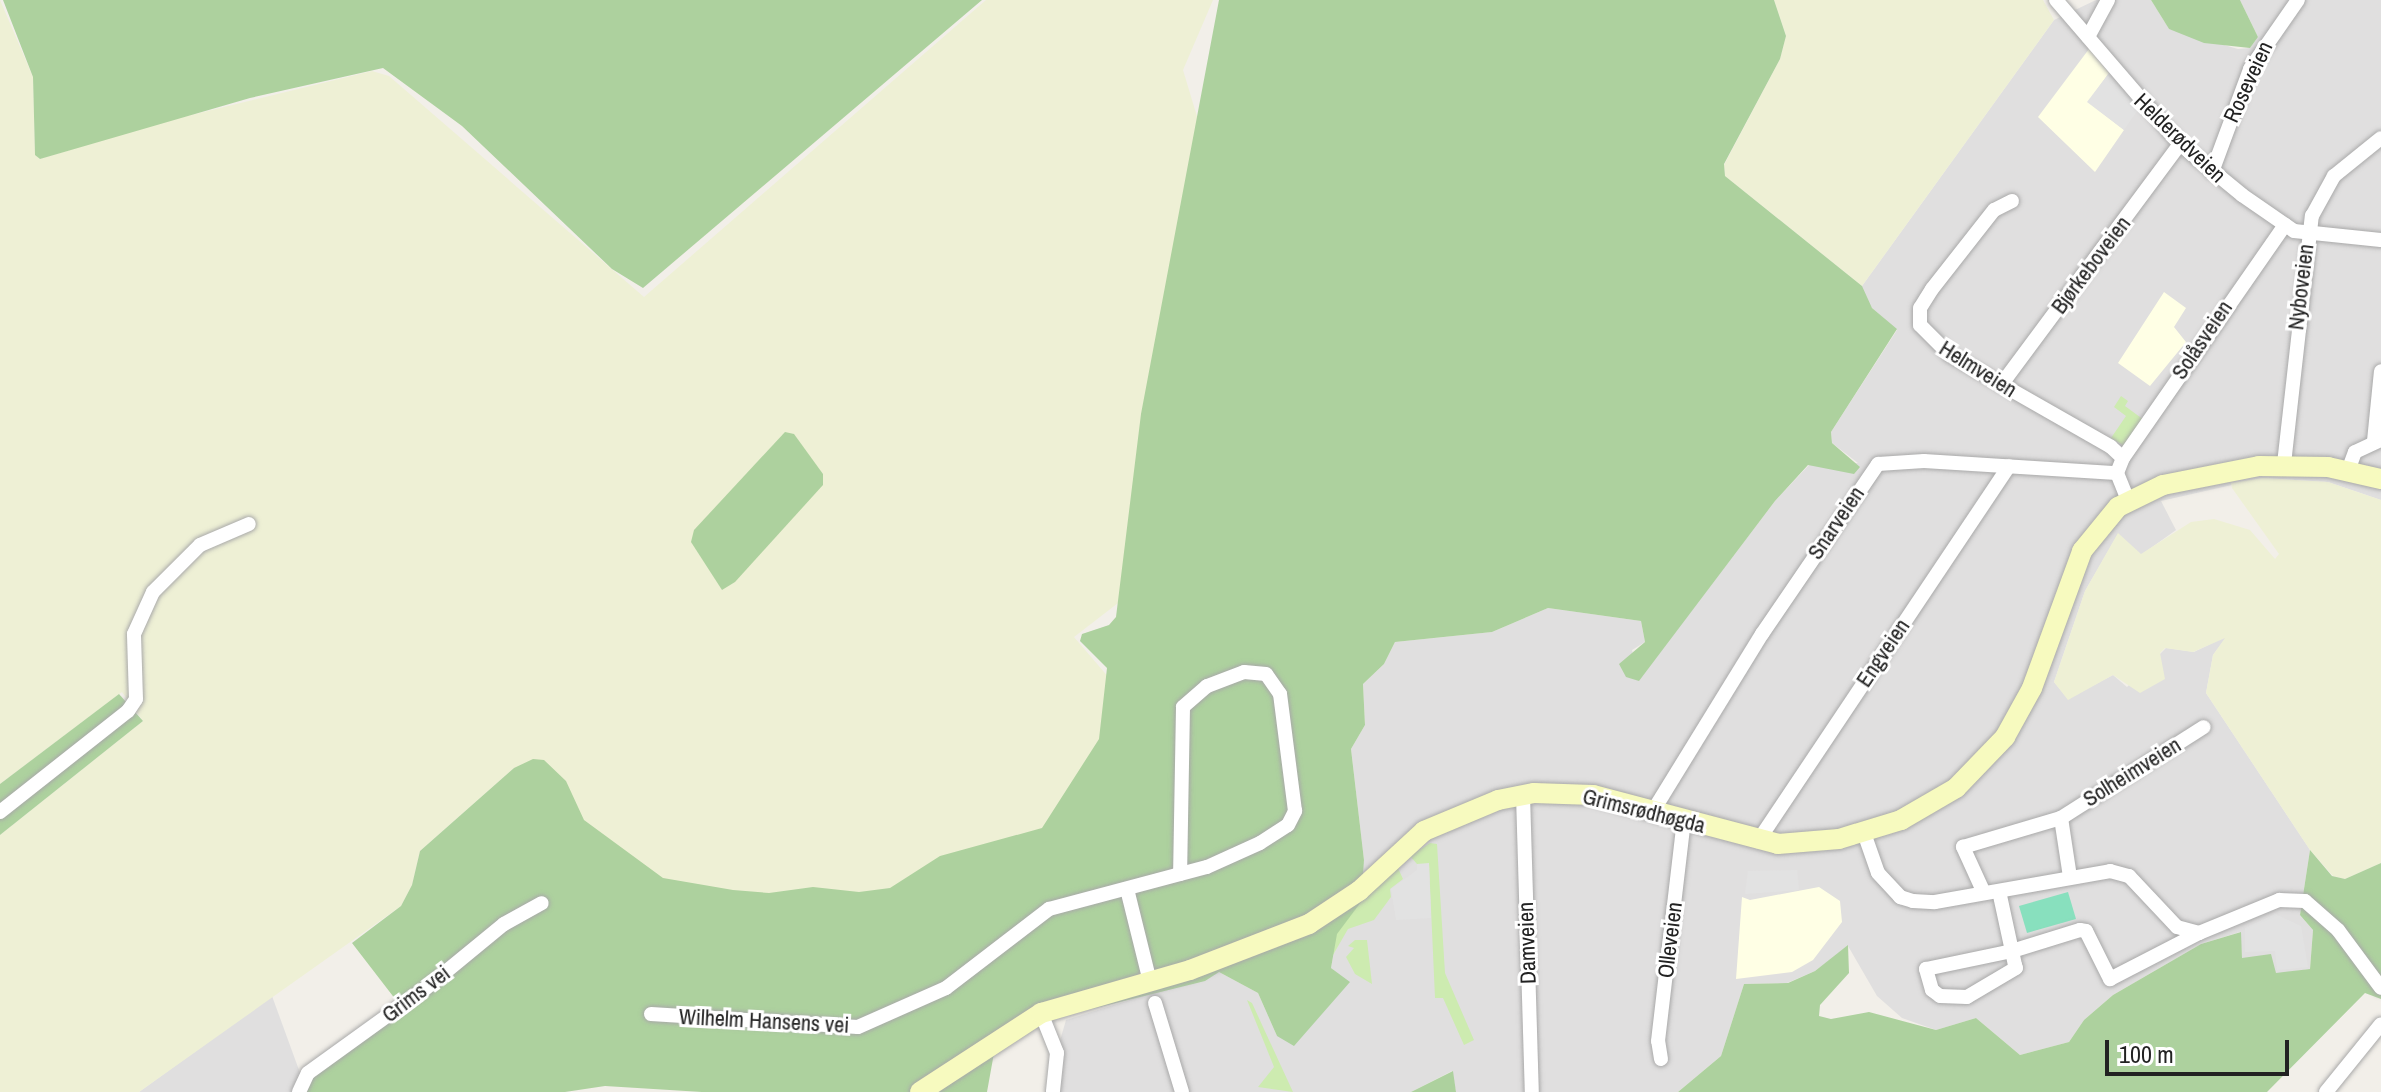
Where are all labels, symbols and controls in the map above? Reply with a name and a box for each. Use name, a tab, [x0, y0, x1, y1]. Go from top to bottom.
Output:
street label: Roseveien	[2218, 37, 2278, 127]
street label: Helderødveien	[2129, 88, 2231, 188]
street label: Bjørkeboveien	[2046, 211, 2136, 319]
street label: Nyboveien	[2283, 243, 2319, 331]
street label: Solåsveien	[2166, 296, 2238, 384]
street label: Helmveien	[1934, 335, 2022, 403]
street label: Snarveien	[1802, 482, 1870, 564]
street label: Engveien	[1851, 614, 1915, 692]
street label: Solheimveien	[2078, 732, 2186, 812]
street label: Grimsrødhøgda	[1580, 783, 1708, 839]
street label: Damveien	[1512, 901, 1542, 985]
street label: Olleveien	[1652, 901, 1688, 979]
street label: Grims vei	[377, 960, 455, 1028]
street label: Wilhelm Hansens vei	[678, 1003, 850, 1039]
scale bar	[2109, 1024, 2293, 1074]
text: 100 m	[2119, 1038, 2174, 1070]

